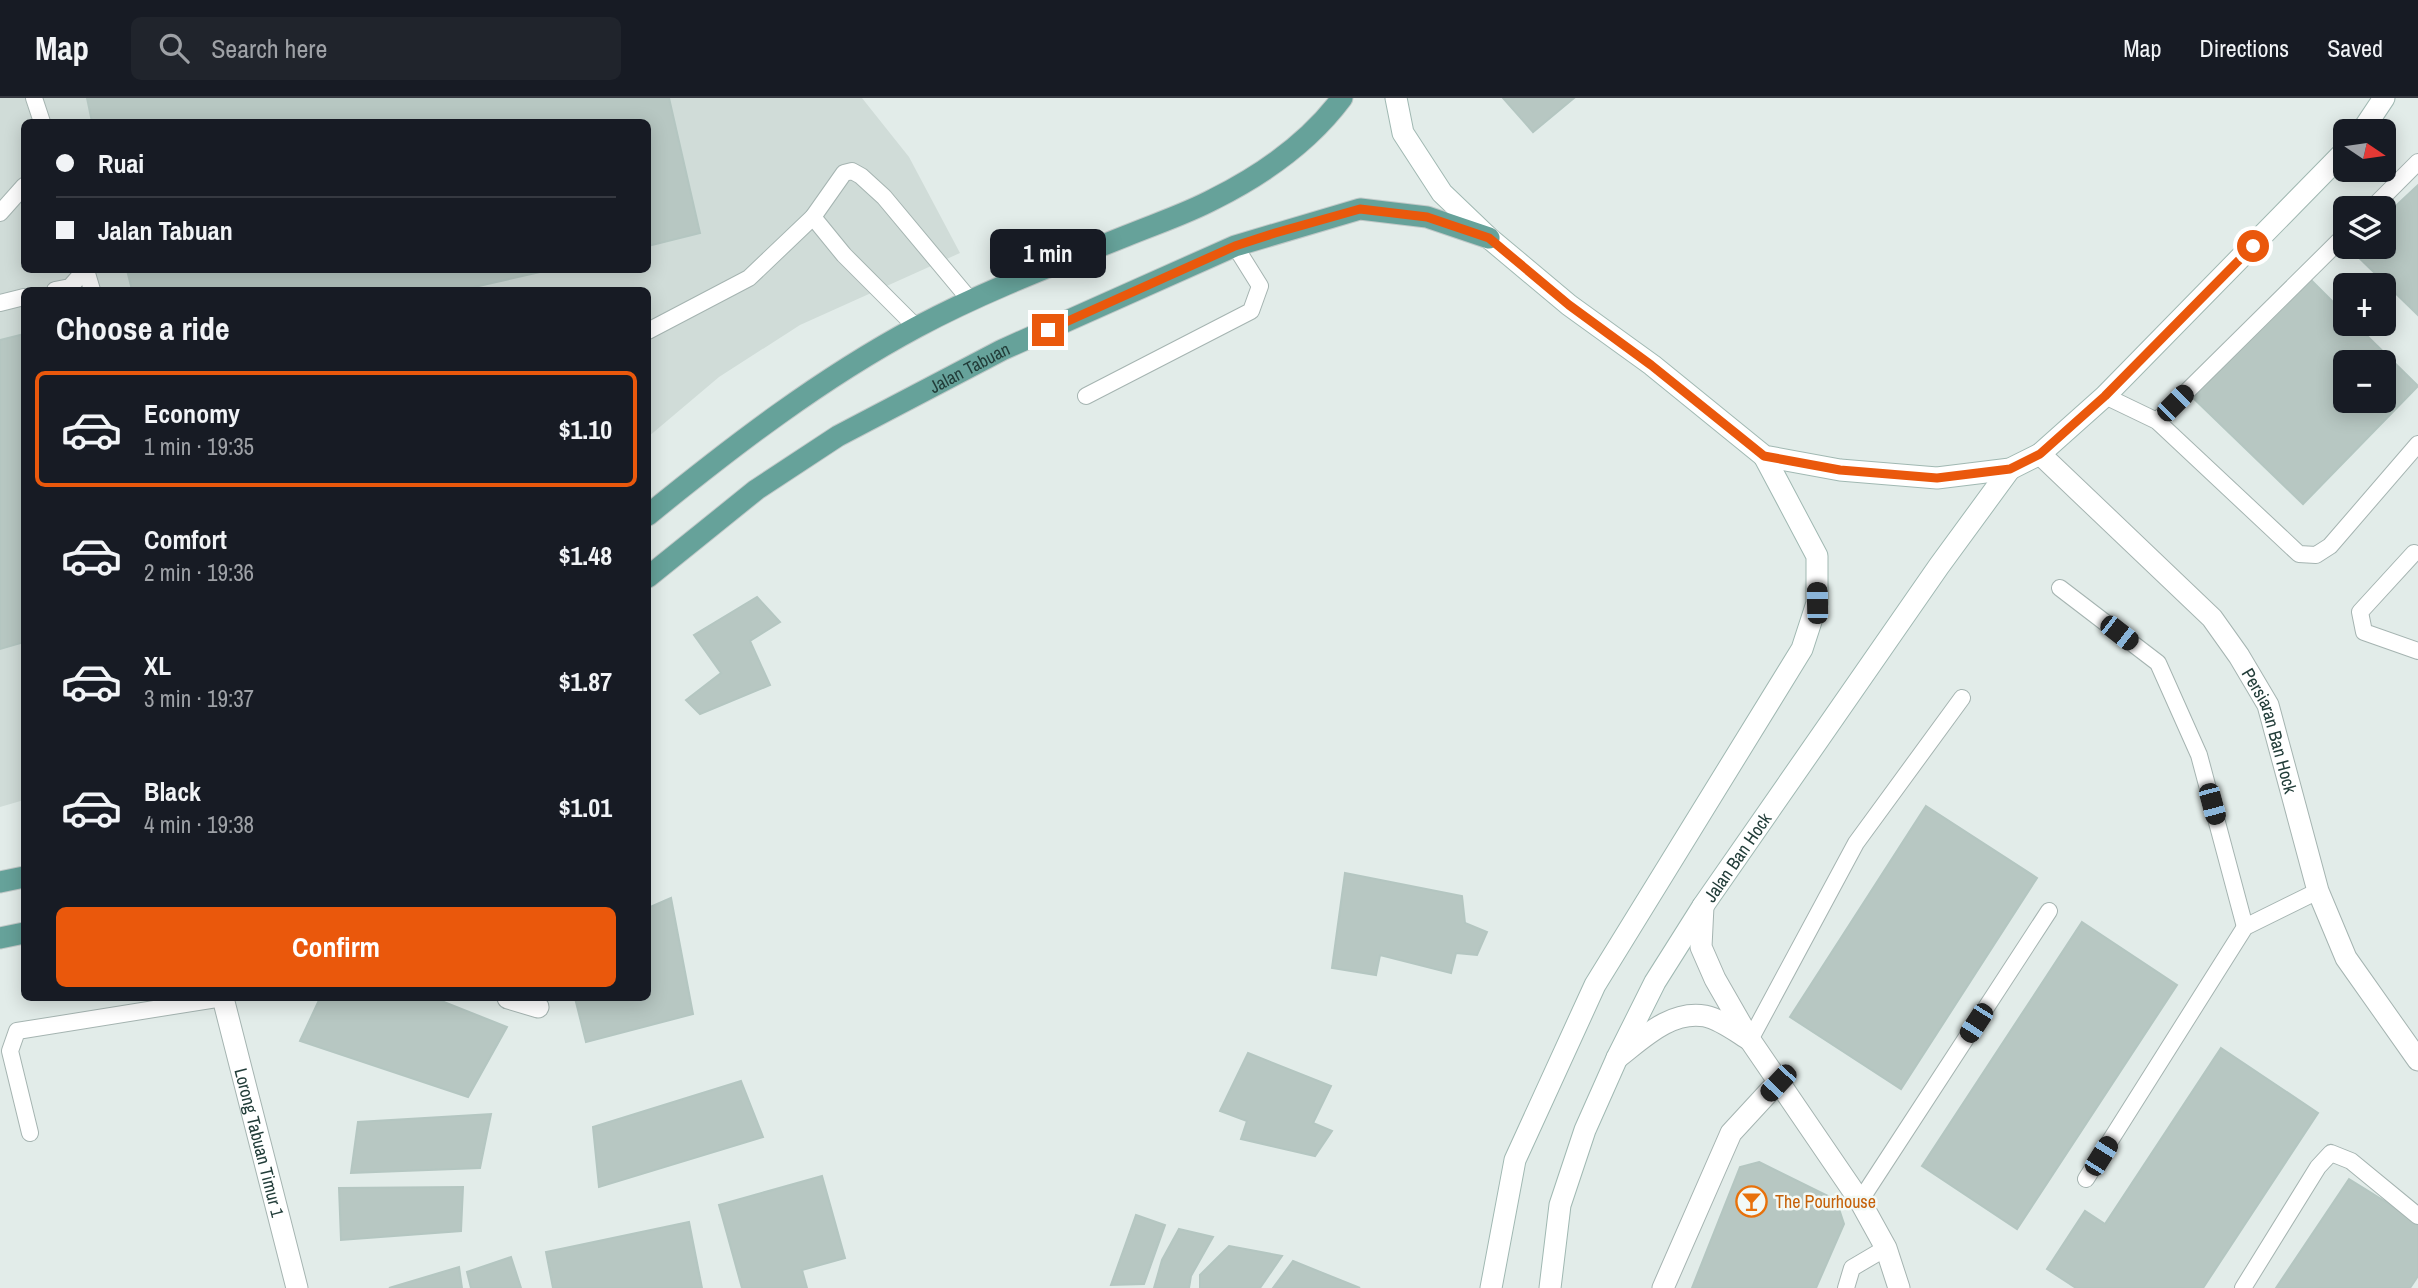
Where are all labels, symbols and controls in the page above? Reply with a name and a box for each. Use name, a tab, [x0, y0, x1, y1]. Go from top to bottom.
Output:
search box	[131, 17, 621, 80]
text: Map	[35, 26, 89, 70]
icon: search	[155, 29, 193, 67]
text: Search here	[211, 31, 327, 66]
text: Map	[2123, 32, 2161, 64]
text: Directions	[2199, 32, 2289, 64]
text: Saved	[2327, 32, 2383, 64]
north arrow	[2333, 119, 2396, 182]
map controls	[2333, 119, 2396, 413]
text: Ruai	[98, 146, 144, 181]
button: layers	[2333, 196, 2396, 259]
text: Jalan Tabuan	[98, 213, 233, 248]
callout: 1 min	[990, 229, 1106, 278]
route start	[2237, 230, 2269, 262]
text: 1 min	[1023, 238, 1073, 269]
button: +	[2333, 273, 2396, 336]
text: Choose a ride	[56, 307, 230, 350]
route end	[1032, 314, 1064, 346]
street label: Jalan Tabuan	[924, 336, 1013, 399]
button: −	[2333, 350, 2396, 413]
car	[2153, 381, 2198, 425]
text: Economy	[144, 396, 240, 431]
icon: car	[60, 398, 123, 461]
text: $1.10	[559, 412, 612, 447]
text: 1 min · 19:35	[144, 431, 254, 462]
text: Comfort	[144, 522, 227, 557]
icon: car	[60, 524, 123, 587]
text: $1.48	[559, 538, 612, 573]
text: 2 min · 19:36	[144, 557, 254, 588]
car	[1807, 582, 1828, 624]
car	[2096, 612, 2143, 654]
text: XL	[144, 648, 171, 683]
icon: car	[60, 650, 123, 713]
street label: Persiaran Ban Hock	[2236, 663, 2304, 797]
text: $1.87	[559, 664, 612, 699]
text: 3 min · 19:37	[144, 683, 254, 714]
text: Black	[144, 774, 201, 809]
icon: car	[60, 776, 123, 839]
car	[2197, 781, 2228, 827]
text: $1.01	[559, 790, 612, 825]
street label: Jalan Ban Hock	[1697, 807, 1777, 907]
text: 4 min · 19:38	[144, 809, 254, 840]
button: Confirm	[56, 907, 616, 987]
car	[1956, 1000, 1997, 1046]
car	[1756, 1060, 1801, 1106]
street label: Lorong Tabuan Timur 1	[229, 1065, 291, 1220]
car	[2081, 1133, 2122, 1179]
bar icon: The Pourhouse	[1735, 1184, 1769, 1218]
place label: The Pourhouse	[1775, 1189, 1876, 1214]

